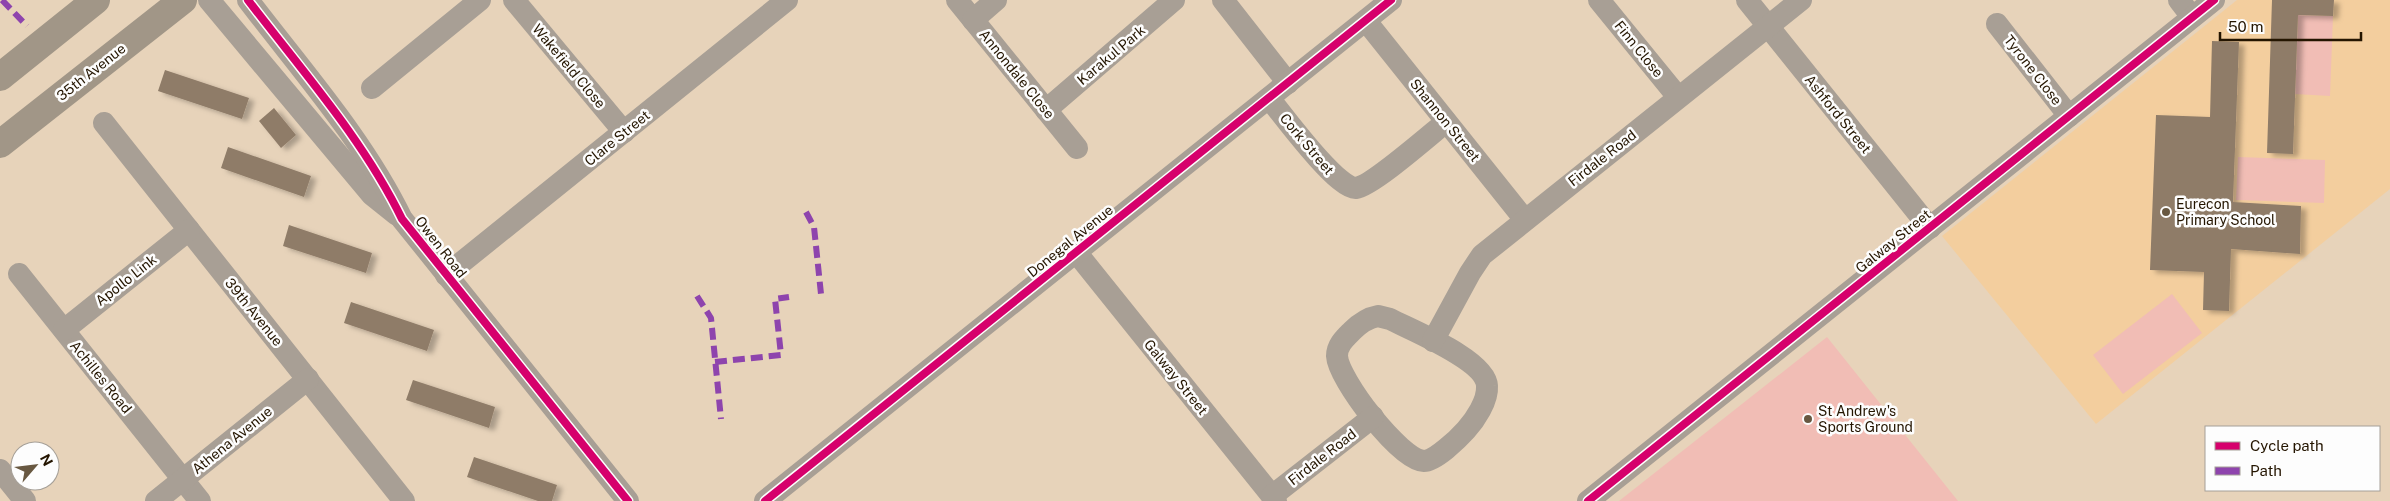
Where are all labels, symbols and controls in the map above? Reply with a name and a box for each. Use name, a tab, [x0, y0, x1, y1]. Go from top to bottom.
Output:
scale bar	[2220, 10, 2361, 42]
street label: Finn Close	[1611, 18, 1667, 80]
text: 50 m	[2228, 18, 2263, 35]
street label: Wakefield Close	[529, 21, 609, 111]
street label: Karakul Park	[1074, 22, 1148, 88]
street label: Annondale Close	[976, 26, 1058, 122]
street label: Tyrone Close	[2001, 32, 2065, 108]
street label: 35th Avenue	[53, 40, 129, 104]
street label: Ashford Street	[1802, 72, 1874, 156]
street label: Shannon Street	[1407, 75, 1483, 165]
street label: Clare Street	[581, 107, 653, 169]
street label: Cork Street	[1277, 110, 1337, 178]
street label: Firdale Road	[1565, 127, 1639, 189]
place label: Eurecon Primary School	[2176, 196, 2275, 228]
street label: Donegal Avenue	[1024, 202, 1116, 280]
street label: Galway Street	[1852, 206, 1934, 276]
marker: Eurecon Primary School	[2160, 206, 2172, 218]
street label: Owen Road	[412, 213, 470, 281]
street label: Apollo Link	[92, 251, 160, 309]
street label: 39th Avenue	[222, 275, 286, 349]
street label: Galway Street	[1141, 336, 1211, 418]
street label: Achilles Road	[67, 338, 135, 416]
street label: Athena Avenue	[189, 403, 275, 477]
place label: St Andrew's Sports Ground	[1818, 403, 1913, 435]
marker: St Andrew's Sports Ground	[1802, 413, 1814, 425]
street label: Firdale Road	[1285, 426, 1359, 488]
legend	[2205, 426, 2380, 491]
text: Cycle path	[2250, 437, 2324, 454]
north arrow	[10, 441, 60, 491]
text: N	[37, 451, 56, 468]
text: Path	[2250, 462, 2282, 479]

